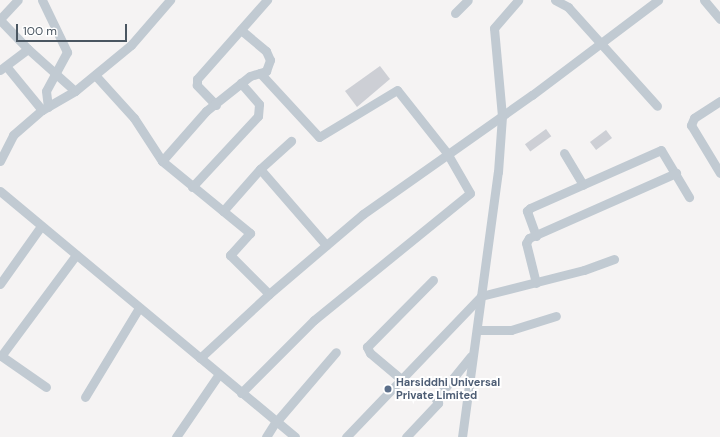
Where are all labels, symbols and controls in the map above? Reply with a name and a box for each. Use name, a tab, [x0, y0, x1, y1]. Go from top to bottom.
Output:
scale bar	[18, 16, 129, 42]
text: 100 m	[23, 23, 57, 39]
place label: Harsiddhi Universal Private Limited	[396, 376, 500, 402]
marker: Harsiddhi Universal Private Limited	[383, 384, 393, 394]

